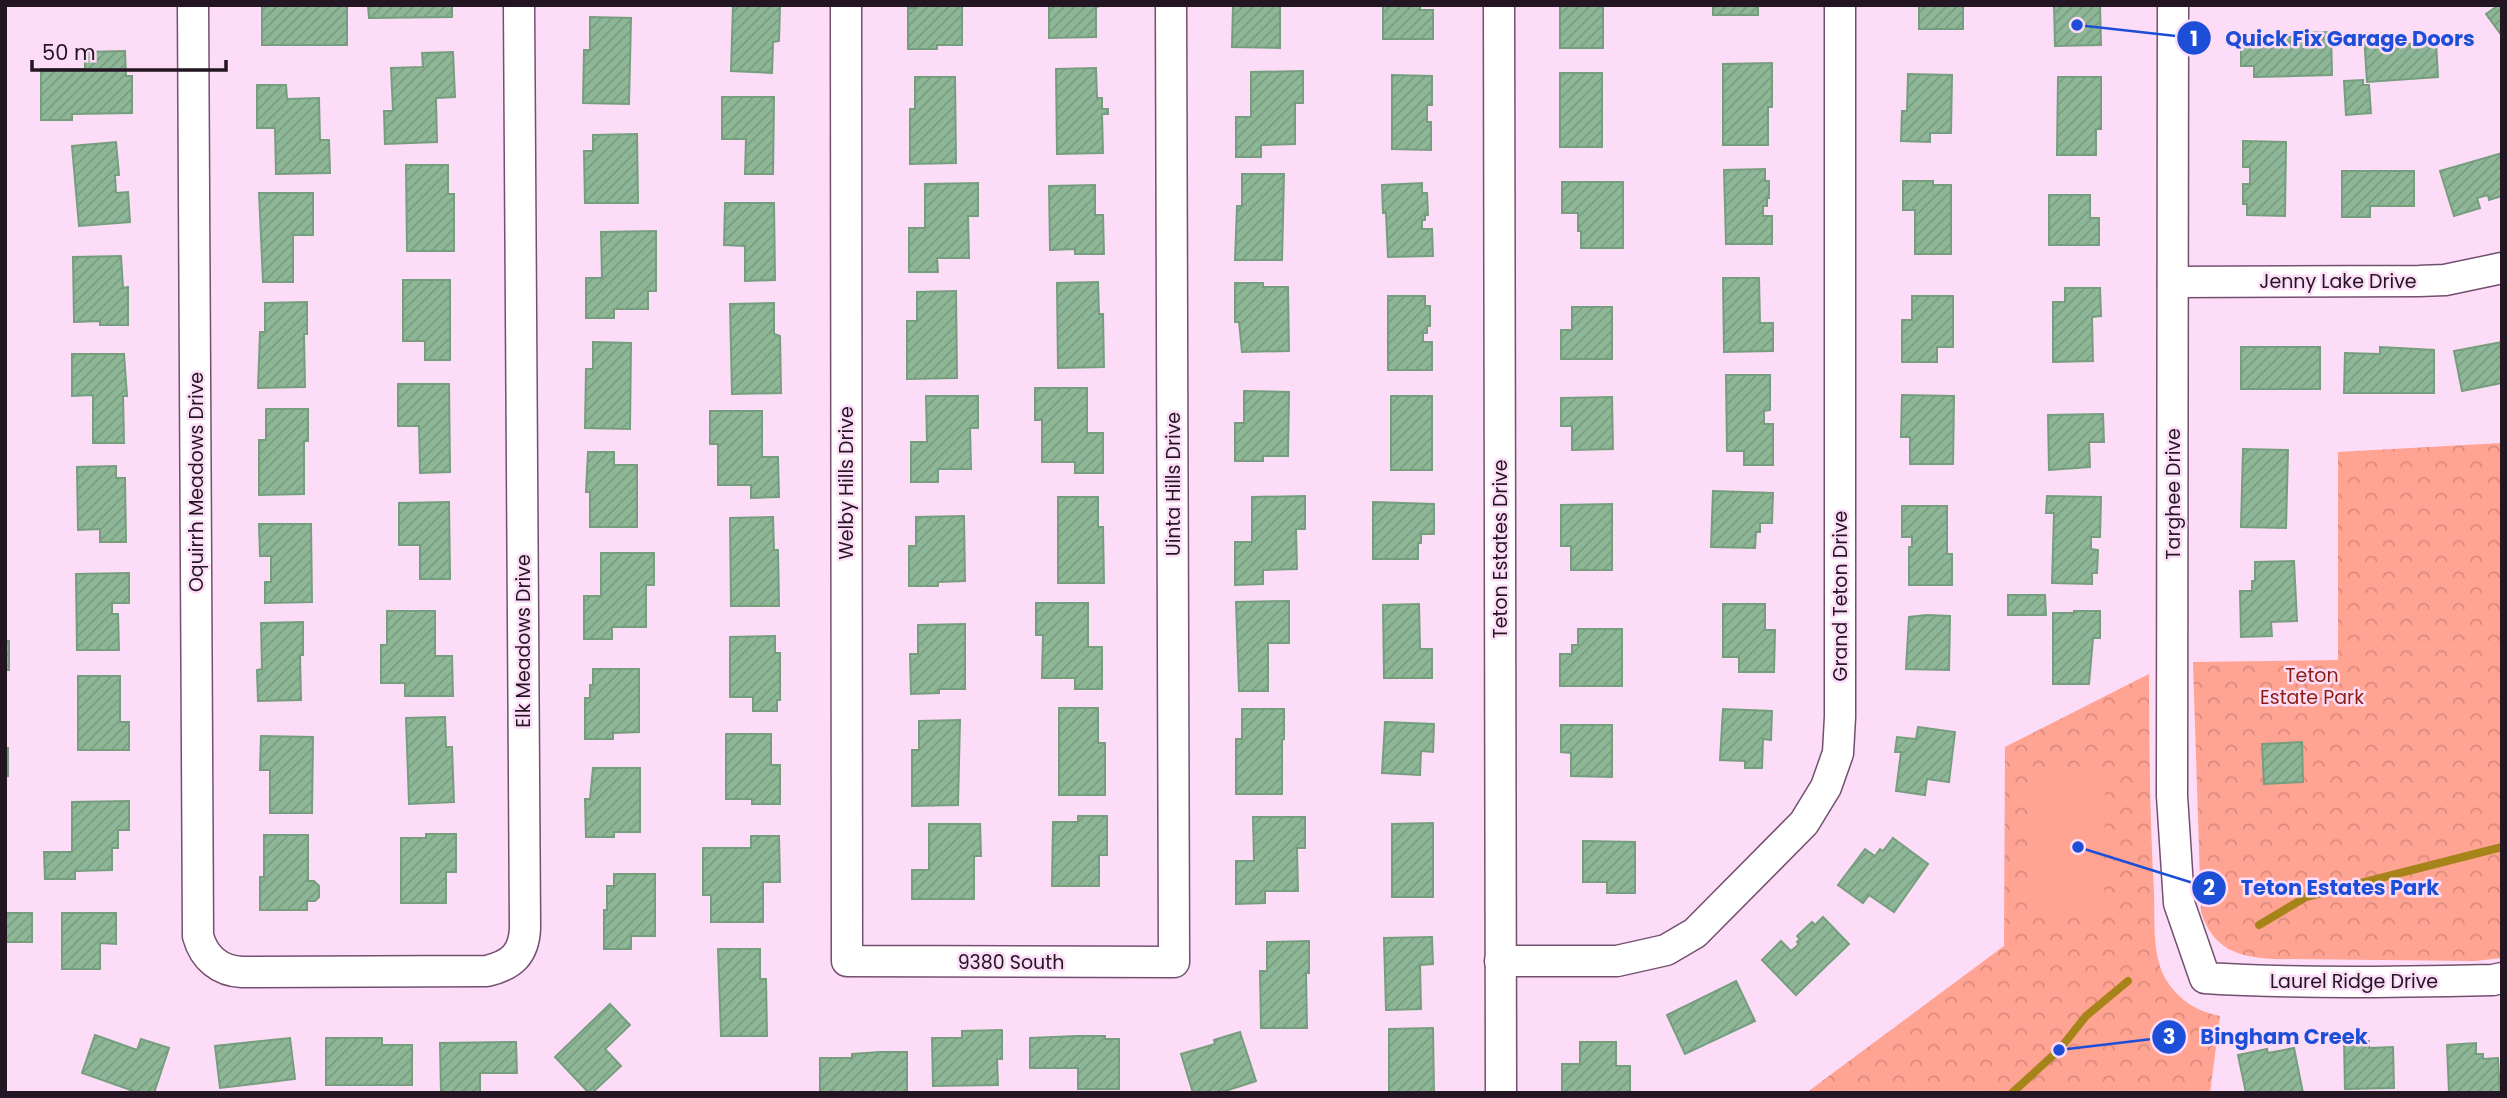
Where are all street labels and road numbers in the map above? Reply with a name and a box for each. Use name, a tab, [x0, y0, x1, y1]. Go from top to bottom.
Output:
street label: Jenny Lake Drive	[2259, 268, 2417, 295]
street label: Oquirrh Meadows Drive	[183, 372, 210, 592]
street label: Welby Hills Drive	[833, 406, 860, 560]
street label: Uinta Hills Drive	[1160, 412, 1187, 556]
street label: Targhee Drive	[2160, 428, 2187, 560]
street label: Teton Estates Drive	[1487, 459, 1514, 639]
street label: Grand Teton Drive	[1827, 511, 1854, 681]
street label: Elk Meadows Drive	[510, 554, 537, 728]
street label: 9380 South	[958, 949, 1064, 976]
street label: Laurel Ridge Drive	[2270, 968, 2438, 995]

